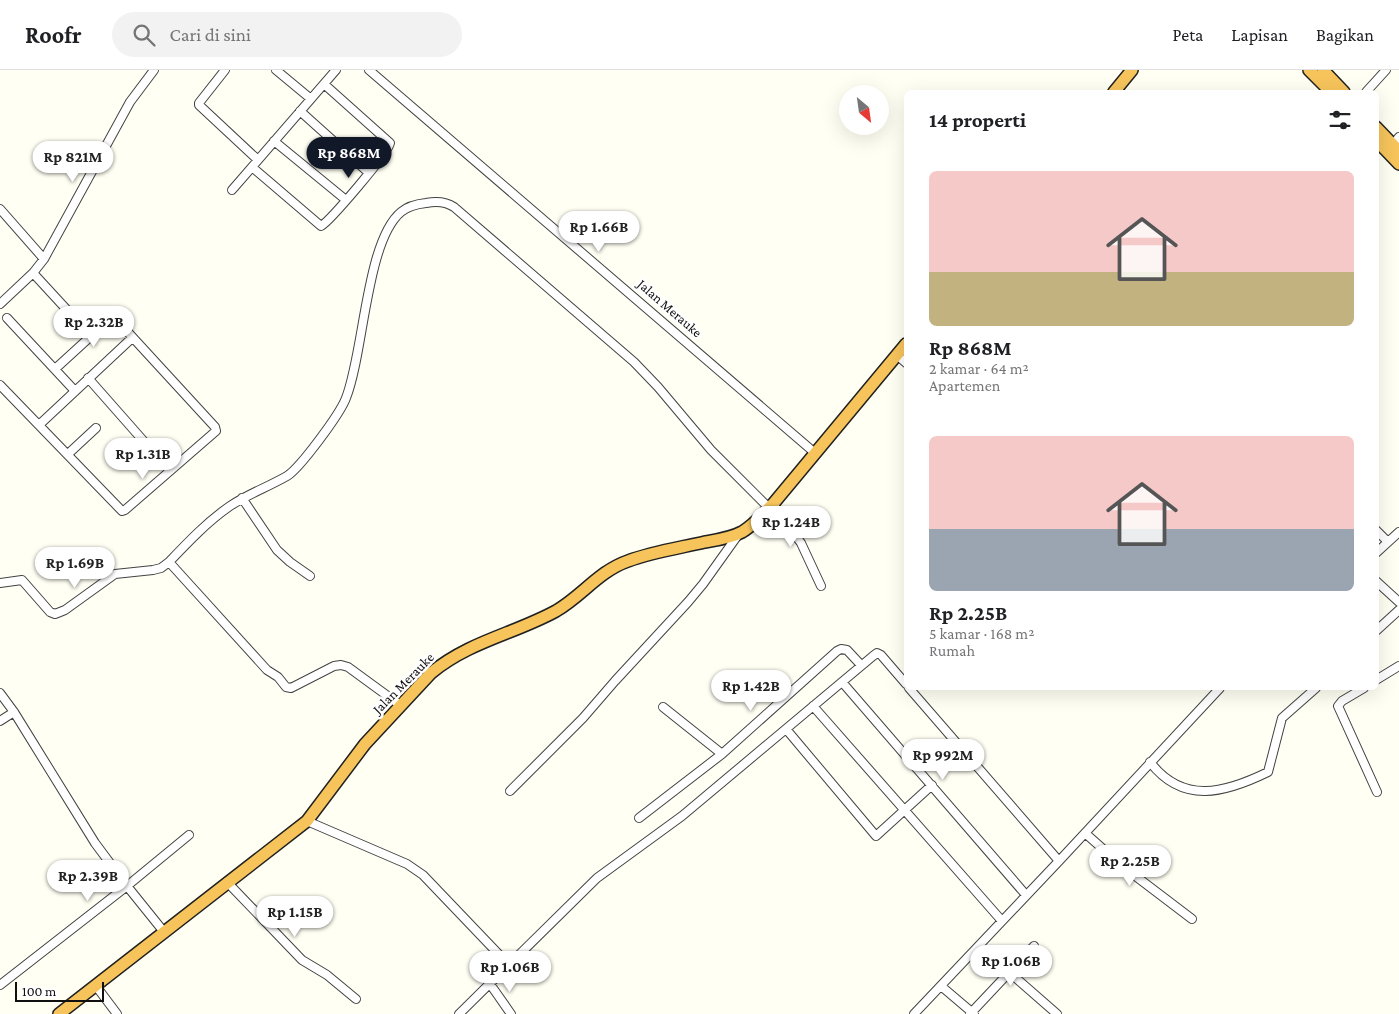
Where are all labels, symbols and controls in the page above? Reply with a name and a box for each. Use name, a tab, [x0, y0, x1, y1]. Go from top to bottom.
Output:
search box	[112, 12, 462, 57]
text: Roofr	[25, 21, 82, 48]
icon: search	[130, 21, 158, 49]
text: Cari di sini	[170, 24, 251, 45]
text: Peta	[1173, 25, 1203, 45]
text: Lapisan	[1231, 25, 1288, 45]
text: Bagikan	[1316, 25, 1374, 45]
north arrow	[839, 85, 889, 135]
map controls	[839, 85, 889, 135]
icon: filters	[1326, 106, 1354, 134]
text: 14 properti	[929, 108, 1026, 132]
pin: Rp 868M	[303, 136, 395, 179]
pin: Rp 821M	[27, 140, 119, 183]
text: Rp 868M	[318, 144, 380, 161]
text: Rp 821M	[44, 148, 102, 165]
icon: home	[1097, 204, 1187, 294]
pin: Rp 1.66B	[547, 210, 651, 253]
text: Rp 1.66B	[570, 218, 628, 235]
street label: Jalan Merauke	[633, 274, 705, 340]
pin: Rp 2.32B	[42, 306, 146, 348]
text: Rp 2.32B	[64, 313, 124, 330]
text: Rp 868M	[929, 336, 1012, 360]
text: 2 kamar · 64 m²	[929, 360, 1029, 377]
text: Apartemen	[929, 377, 1000, 394]
pin: Rp 1.31B	[91, 438, 195, 480]
text: Rp 1.31B	[115, 445, 171, 462]
icon: home	[1097, 469, 1187, 559]
pin: Rp 1.24B	[739, 506, 843, 548]
text: Rp 1.24B	[762, 513, 820, 530]
pin: Rp 1.69B	[23, 546, 127, 589]
text: Rp 1.69B	[46, 554, 104, 571]
text: Rp 2.25B	[929, 601, 1007, 625]
text: 5 kamar · 168 m²	[929, 625, 1034, 642]
text: Rumah	[929, 642, 975, 659]
street label: Jalan Merauke	[368, 649, 437, 718]
pin: Rp 1.42B	[699, 670, 803, 712]
text: Rp 1.42B	[722, 677, 780, 694]
pin: Rp 992M	[897, 738, 989, 781]
text: Rp 992M	[912, 746, 974, 763]
pin: Rp 2.25B	[1078, 844, 1182, 887]
text: Rp 2.25B	[1100, 852, 1160, 869]
pin: Rp 2.39B	[36, 860, 140, 902]
text: Rp 2.39B	[58, 867, 118, 884]
pin: Rp 1.15B	[243, 896, 347, 938]
text: Rp 1.15B	[267, 903, 323, 920]
pin: Rp 1.06B	[959, 944, 1063, 987]
pin: Rp 1.06B	[458, 950, 562, 993]
text: Rp 1.06B	[981, 952, 1041, 969]
text: Rp 1.06B	[480, 958, 540, 975]
scale bar	[15, 979, 104, 1002]
text: 100 m	[22, 983, 56, 999]

